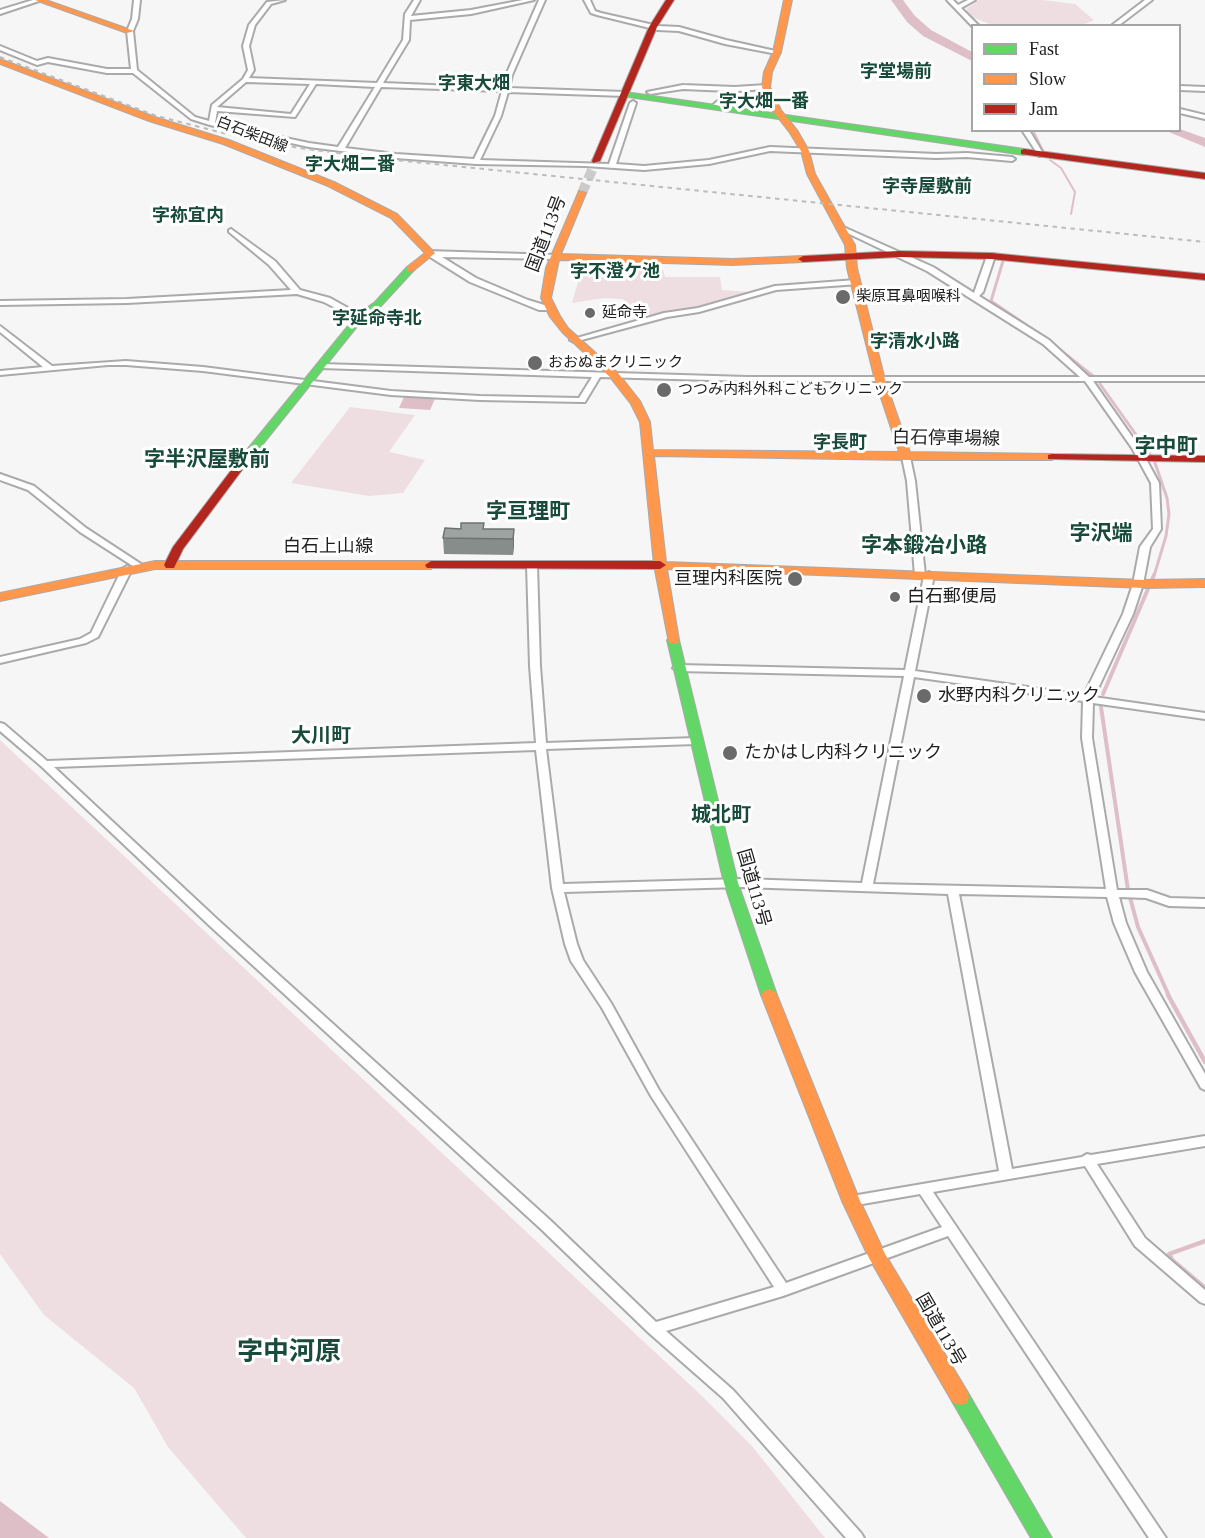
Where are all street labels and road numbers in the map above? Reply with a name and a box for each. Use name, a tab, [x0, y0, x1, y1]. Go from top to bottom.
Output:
street label: 白石柴田線	[214, 113, 290, 157]
street label: 国道113号	[523, 193, 571, 275]
street label: 白石停車場線	[892, 427, 1000, 451]
street label: 白石上山線	[283, 536, 373, 558]
street label: 国道113号	[732, 846, 774, 930]
street label: 国道113号	[911, 1290, 969, 1370]

